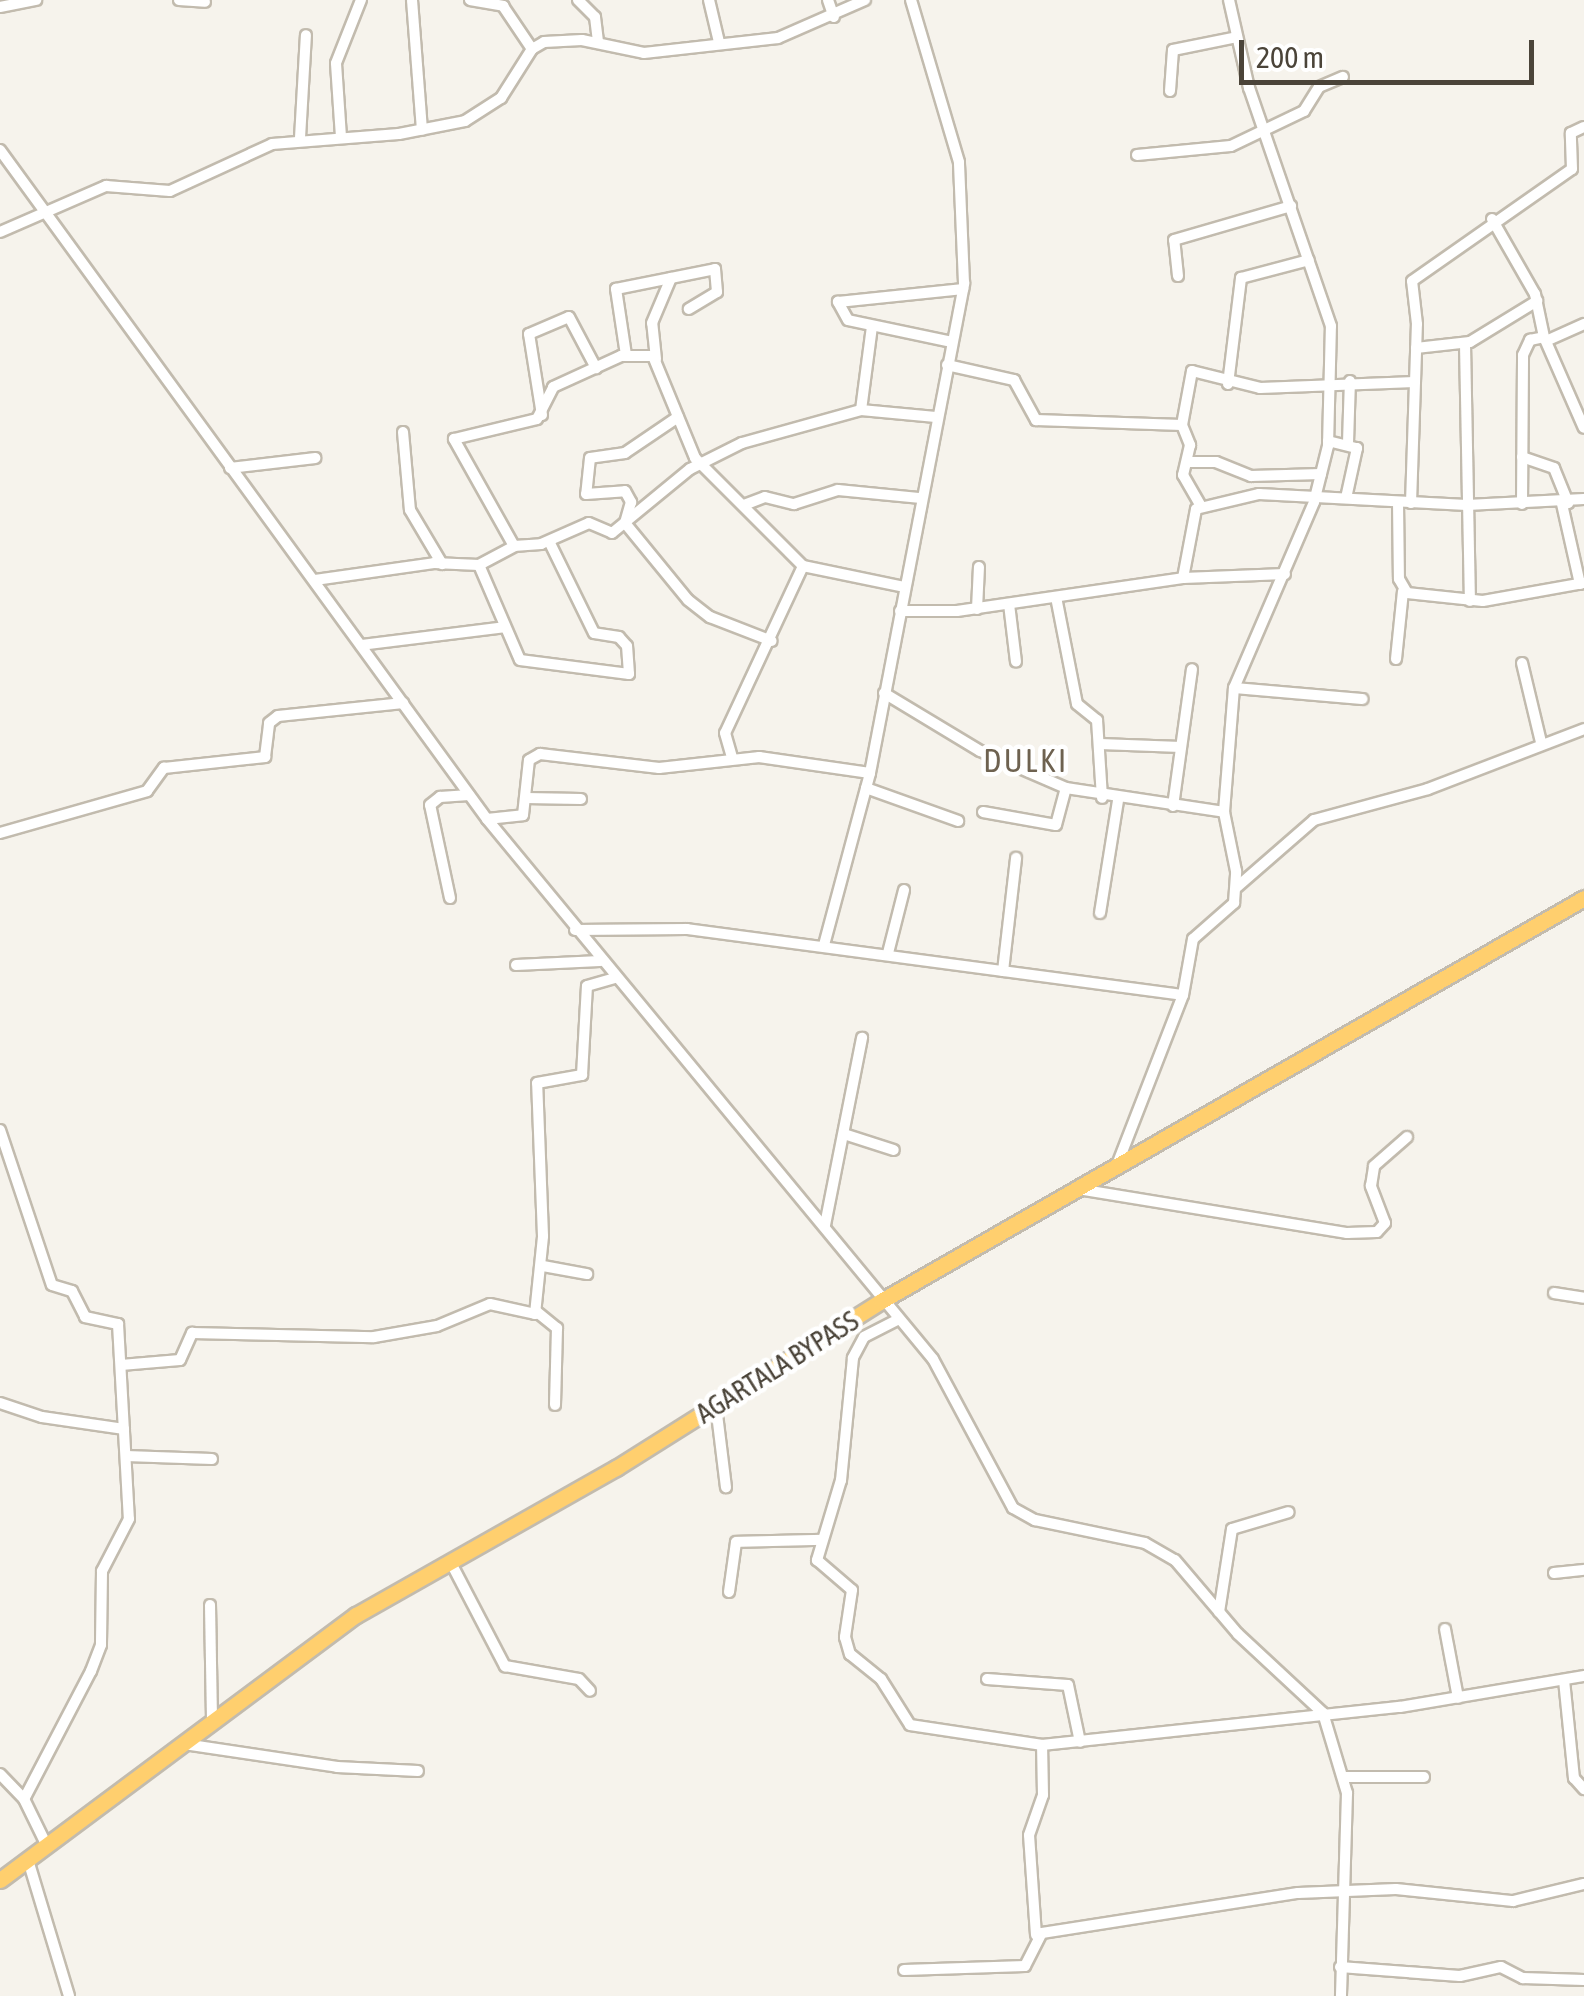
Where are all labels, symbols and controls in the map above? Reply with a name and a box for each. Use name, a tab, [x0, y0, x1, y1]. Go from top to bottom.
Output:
scale bar	[1244, 20, 1539, 82]
text: 200 m	[1256, 40, 1324, 74]
district label: DULKI	[983, 742, 1069, 780]
street label: AGARTALA BYPASS	[690, 1304, 864, 1430]

